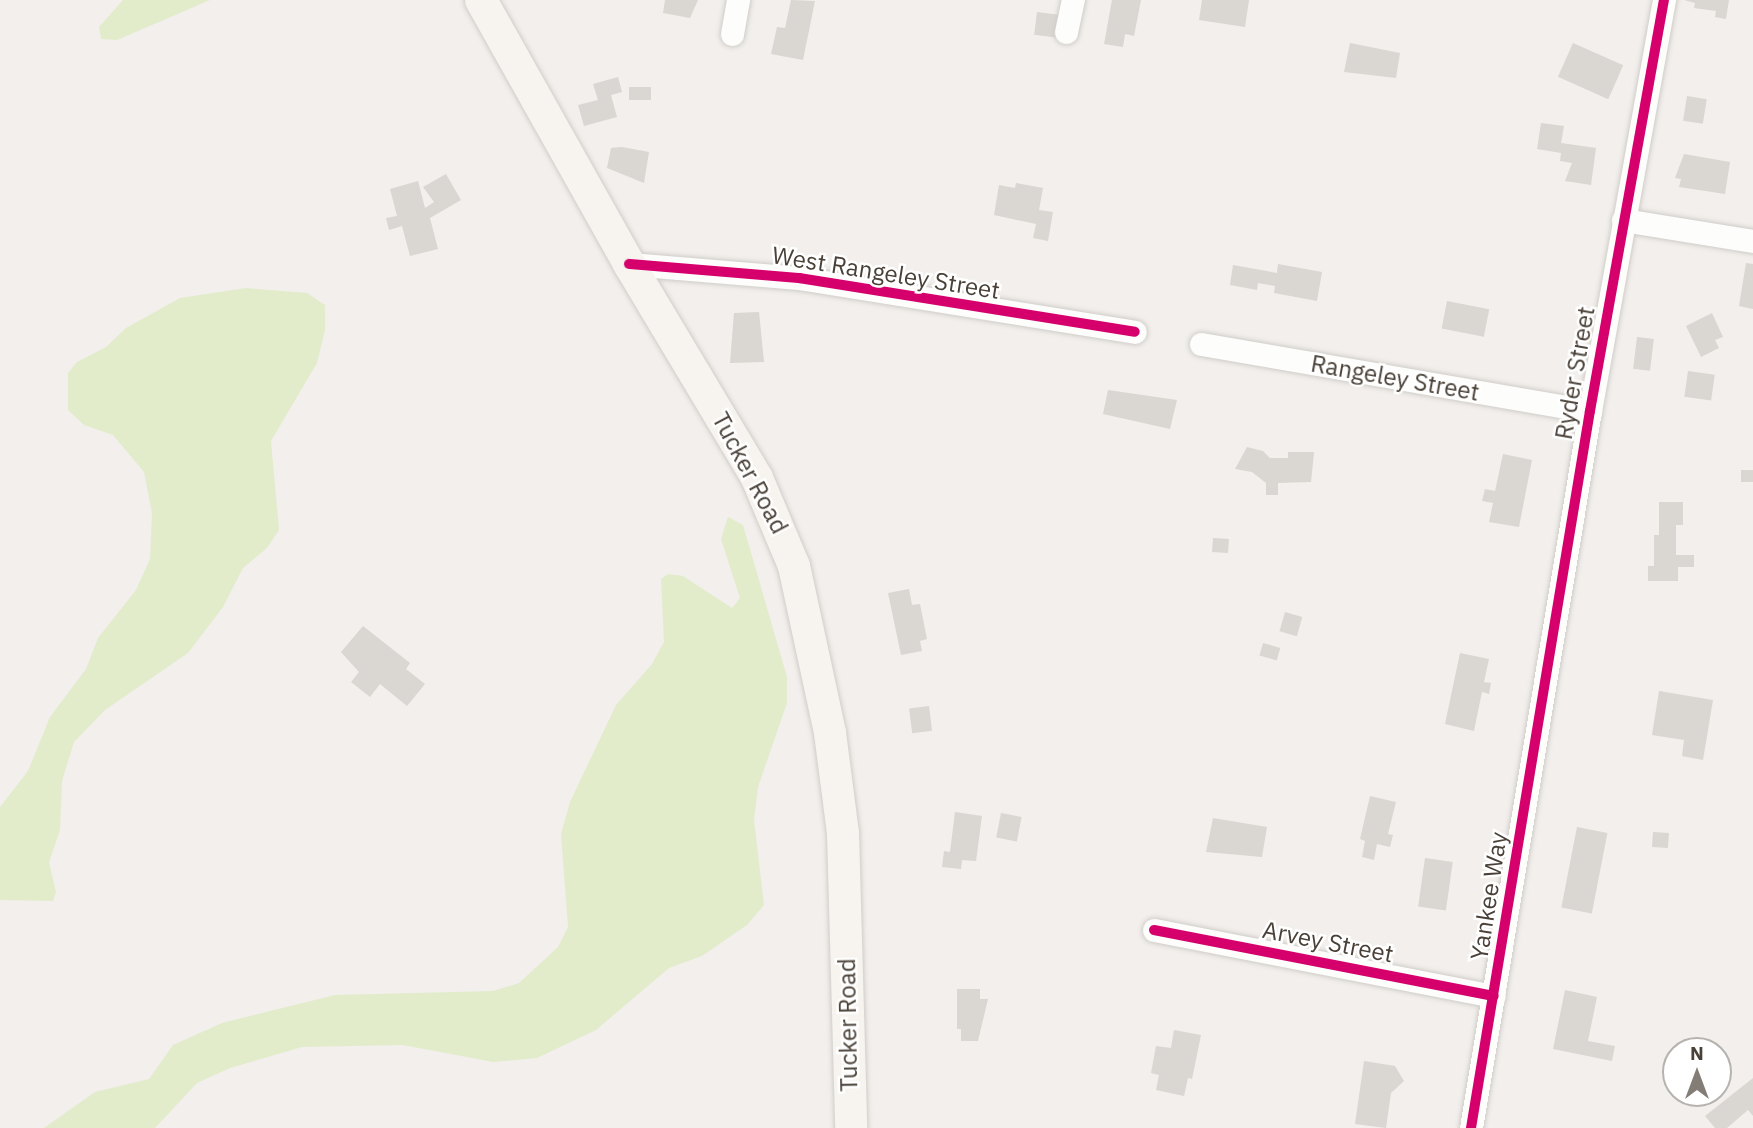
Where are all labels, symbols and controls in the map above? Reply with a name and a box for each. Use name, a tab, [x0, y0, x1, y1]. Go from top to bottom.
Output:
street label: West Rangeley Street	[770, 241, 1002, 305]
street label: Ryder Street	[1549, 304, 1601, 442]
street label: Rangeley Street	[1309, 349, 1481, 407]
street label: Tucker Road	[706, 407, 794, 539]
street label: Yankee Way	[1465, 830, 1513, 962]
street label: Arvey Street	[1260, 915, 1396, 969]
street label: Tucker Road	[832, 958, 864, 1092]
north arrow	[1662, 1037, 1732, 1107]
text: N	[1690, 1041, 1704, 1065]

